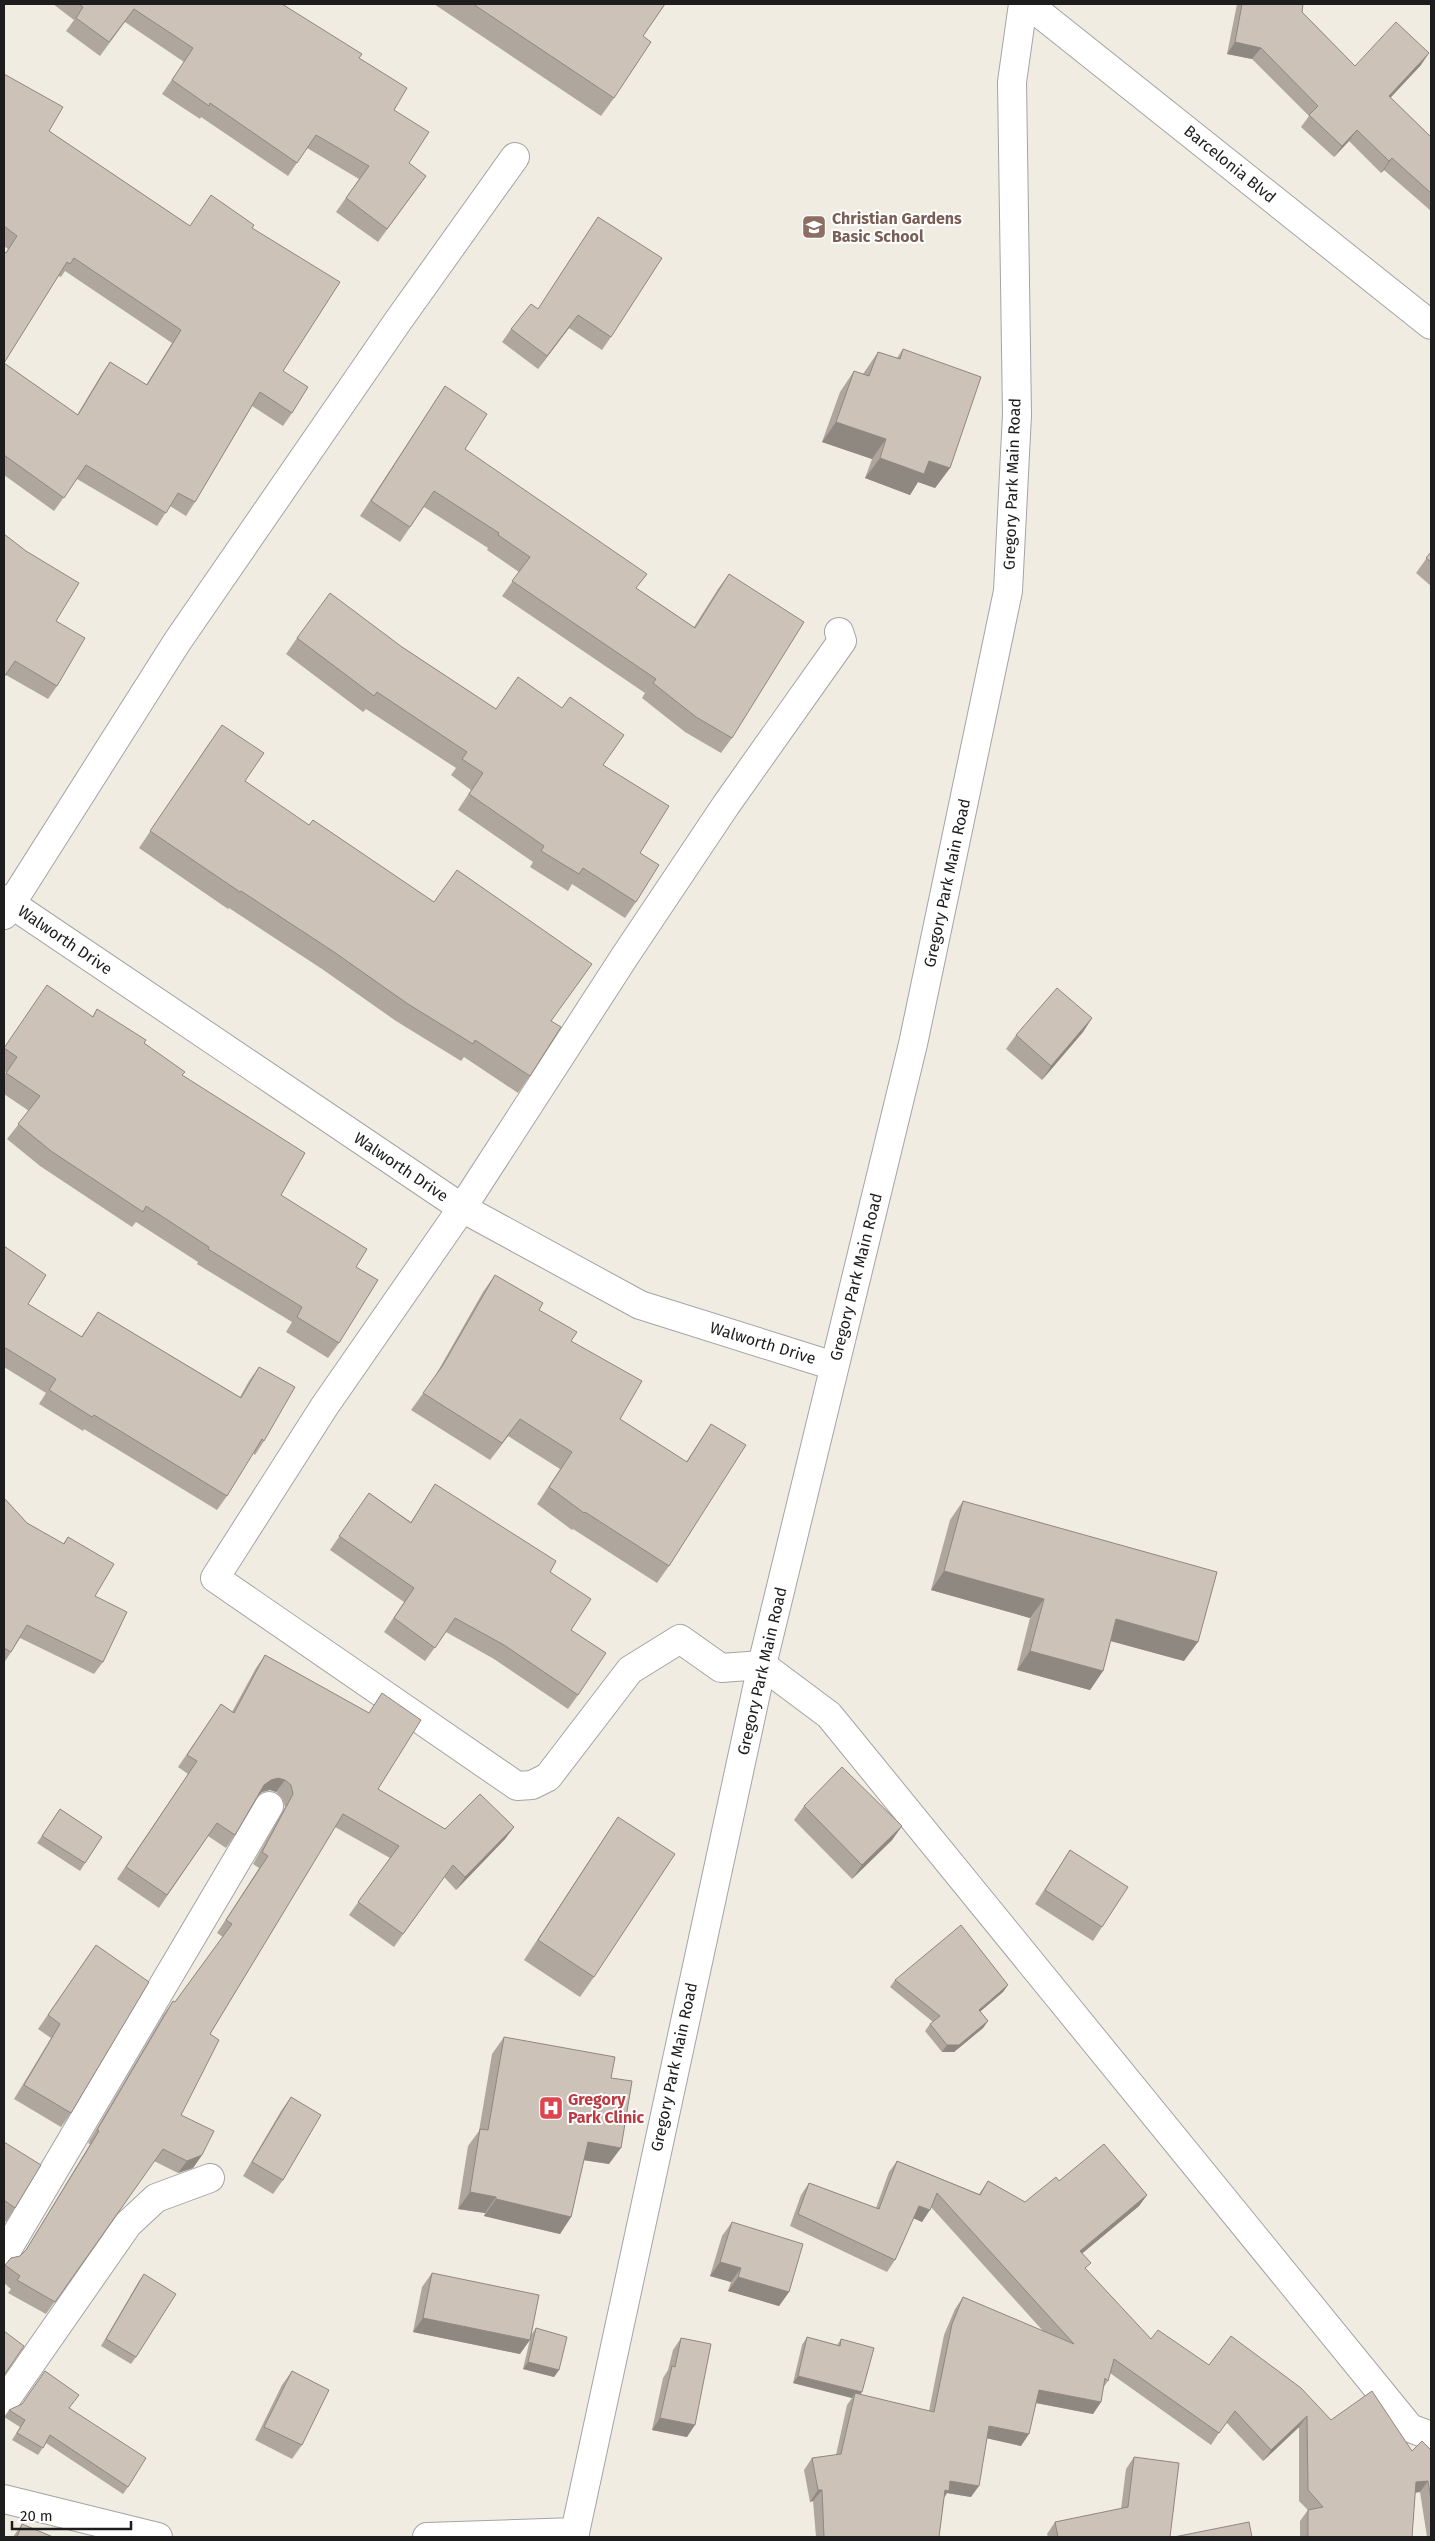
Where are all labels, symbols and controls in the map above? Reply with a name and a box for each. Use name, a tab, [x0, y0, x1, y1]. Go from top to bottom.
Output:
street label: Barcelonia Blvd	[1180, 121, 1280, 207]
place label: Christian Gardens Basic School	[832, 209, 962, 246]
school or university icon: Christian Gardens Basic School	[801, 214, 827, 240]
street label: Gregory Park Main Road	[1000, 398, 1024, 570]
street label: Gregory Park Main Road	[920, 797, 974, 969]
street label: Walworth Drive	[14, 901, 116, 979]
street label: Walworth Drive	[350, 1128, 452, 1206]
street label: Gregory Park Main Road	[826, 1191, 886, 1363]
street label: Walworth Drive	[708, 1318, 818, 1368]
street label: Gregory Park Main Road	[733, 1585, 791, 1757]
street label: Gregory Park Main Road	[647, 1981, 701, 2153]
place label: Gregory Park Clinic	[568, 2090, 645, 2127]
hospital icon: Gregory Park Clinic	[538, 2095, 564, 2121]
scale bar	[12, 2498, 131, 2530]
text: 20 m	[20, 2507, 53, 2525]

